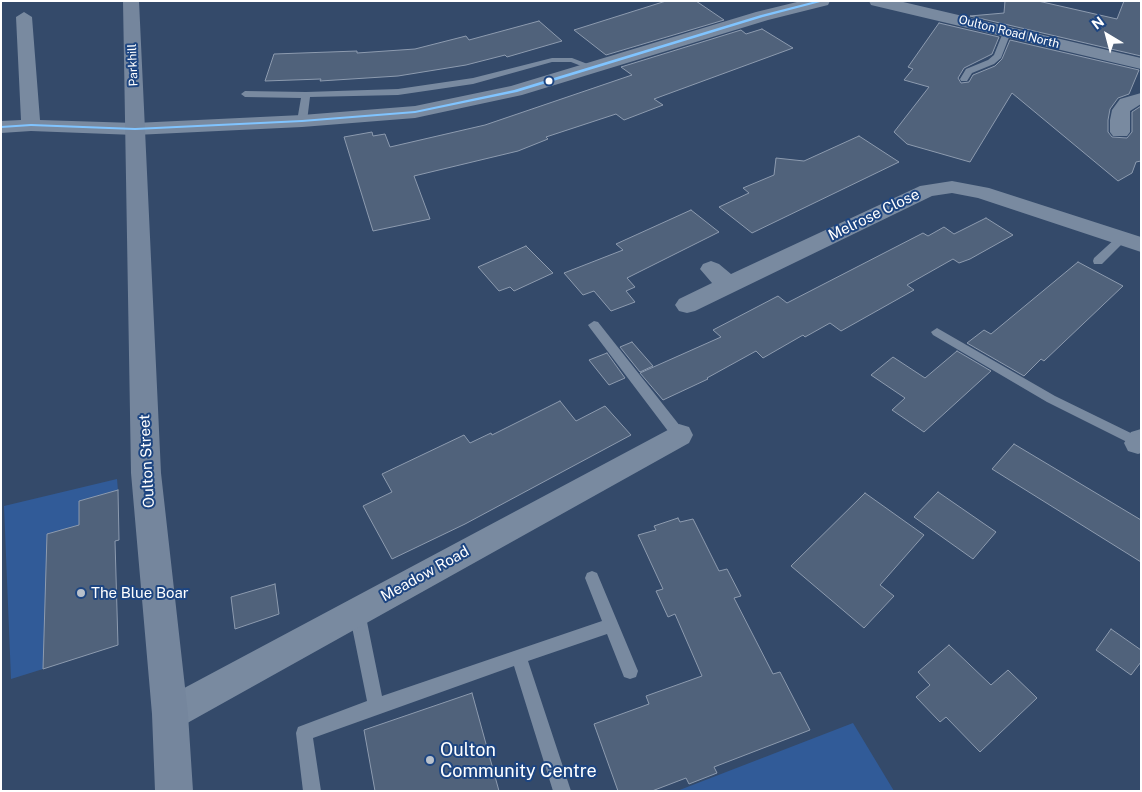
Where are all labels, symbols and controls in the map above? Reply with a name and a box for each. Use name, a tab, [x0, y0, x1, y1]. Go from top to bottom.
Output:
north arrow	[1082, 10, 1132, 60]
street label: Oulton Road North	[957, 13, 1061, 51]
text: N	[1089, 13, 1107, 33]
street label: Parkhill	[125, 43, 141, 87]
unlabelled marker	[544, 76, 554, 86]
street label: Melrose Close	[826, 185, 922, 245]
street label: Oulton Street	[136, 414, 158, 508]
street label: Meadow Road	[378, 542, 472, 606]
place label: The Blue Boar	[91, 584, 189, 602]
marker: The Blue Boar	[75, 587, 87, 599]
place label: Oulton Community Centre	[440, 739, 597, 782]
marker: Oulton Community Centre	[424, 754, 436, 766]

